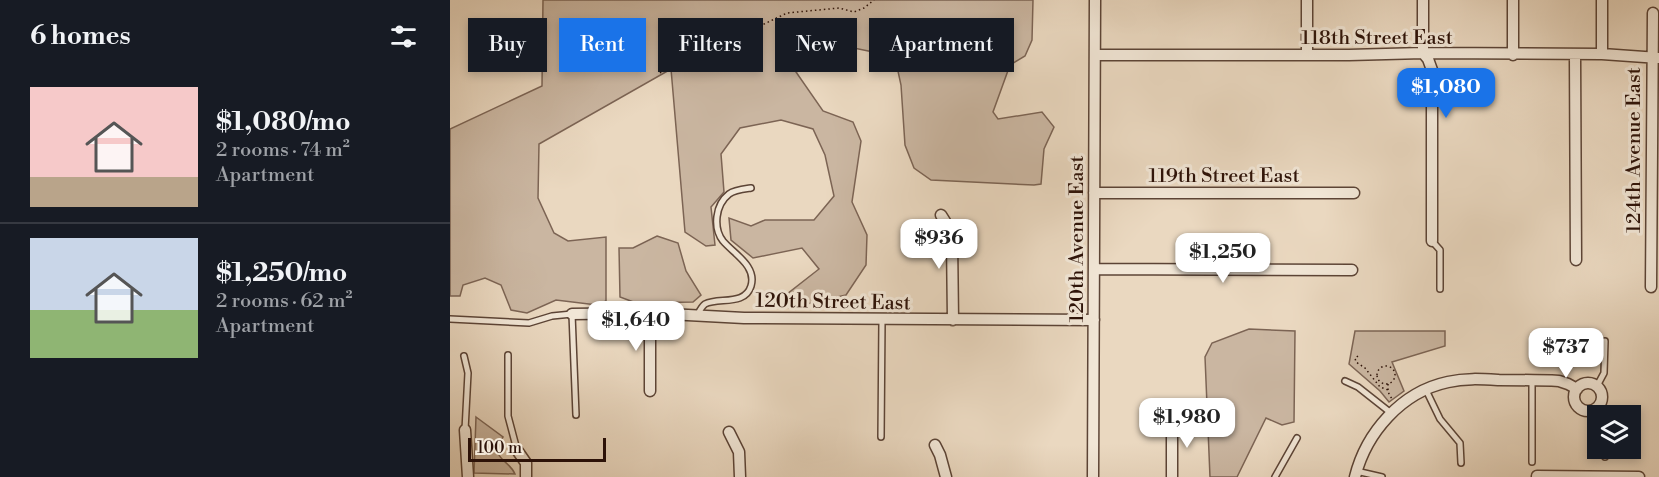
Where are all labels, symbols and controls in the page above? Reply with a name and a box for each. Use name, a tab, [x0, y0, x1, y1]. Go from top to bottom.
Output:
chip: Buy	[468, 18, 547, 72]
chip: Rent	[559, 18, 646, 72]
chip: Filters	[658, 18, 763, 72]
chip: New	[775, 18, 857, 72]
chip: Apartment	[869, 18, 1014, 72]
text: 6 homes	[30, 20, 131, 52]
icon: filters	[387, 20, 420, 53]
street label: 118th Street East	[1301, 26, 1453, 51]
street label: 124th Avenue East	[1622, 67, 1647, 233]
pin: $1,080	[1397, 68, 1495, 119]
text: $1,080	[1411, 75, 1481, 100]
text: $1,080/mo	[216, 106, 351, 138]
icon: home	[78, 111, 150, 183]
text: 2 rooms · 74 m²	[216, 138, 350, 163]
street label: 120th Avenue East	[1065, 155, 1090, 323]
text: Apartment	[216, 163, 314, 188]
street label: 119th Street East	[1148, 164, 1300, 189]
pin: $936	[903, 219, 975, 270]
text: $936	[914, 226, 964, 251]
pin: $1,250	[1174, 233, 1272, 284]
text: $1,250	[1189, 240, 1257, 265]
text: $1,250/mo	[216, 257, 347, 289]
icon: home	[78, 262, 150, 334]
text: 2 rooms · 62 m²	[216, 289, 352, 314]
street label: 120th Street East	[755, 289, 911, 316]
pin: $1,640	[587, 301, 685, 352]
text: $1,640	[602, 308, 670, 333]
text: Apartment	[216, 314, 314, 339]
pin: $737	[1530, 328, 1602, 379]
text: $737	[1543, 335, 1589, 360]
pin: $1,980	[1138, 398, 1236, 449]
text: $1,980	[1153, 405, 1221, 430]
map controls	[1587, 405, 1641, 459]
button: layers	[1587, 405, 1641, 459]
scale bar	[468, 435, 606, 462]
text: 100 m	[477, 438, 522, 458]

